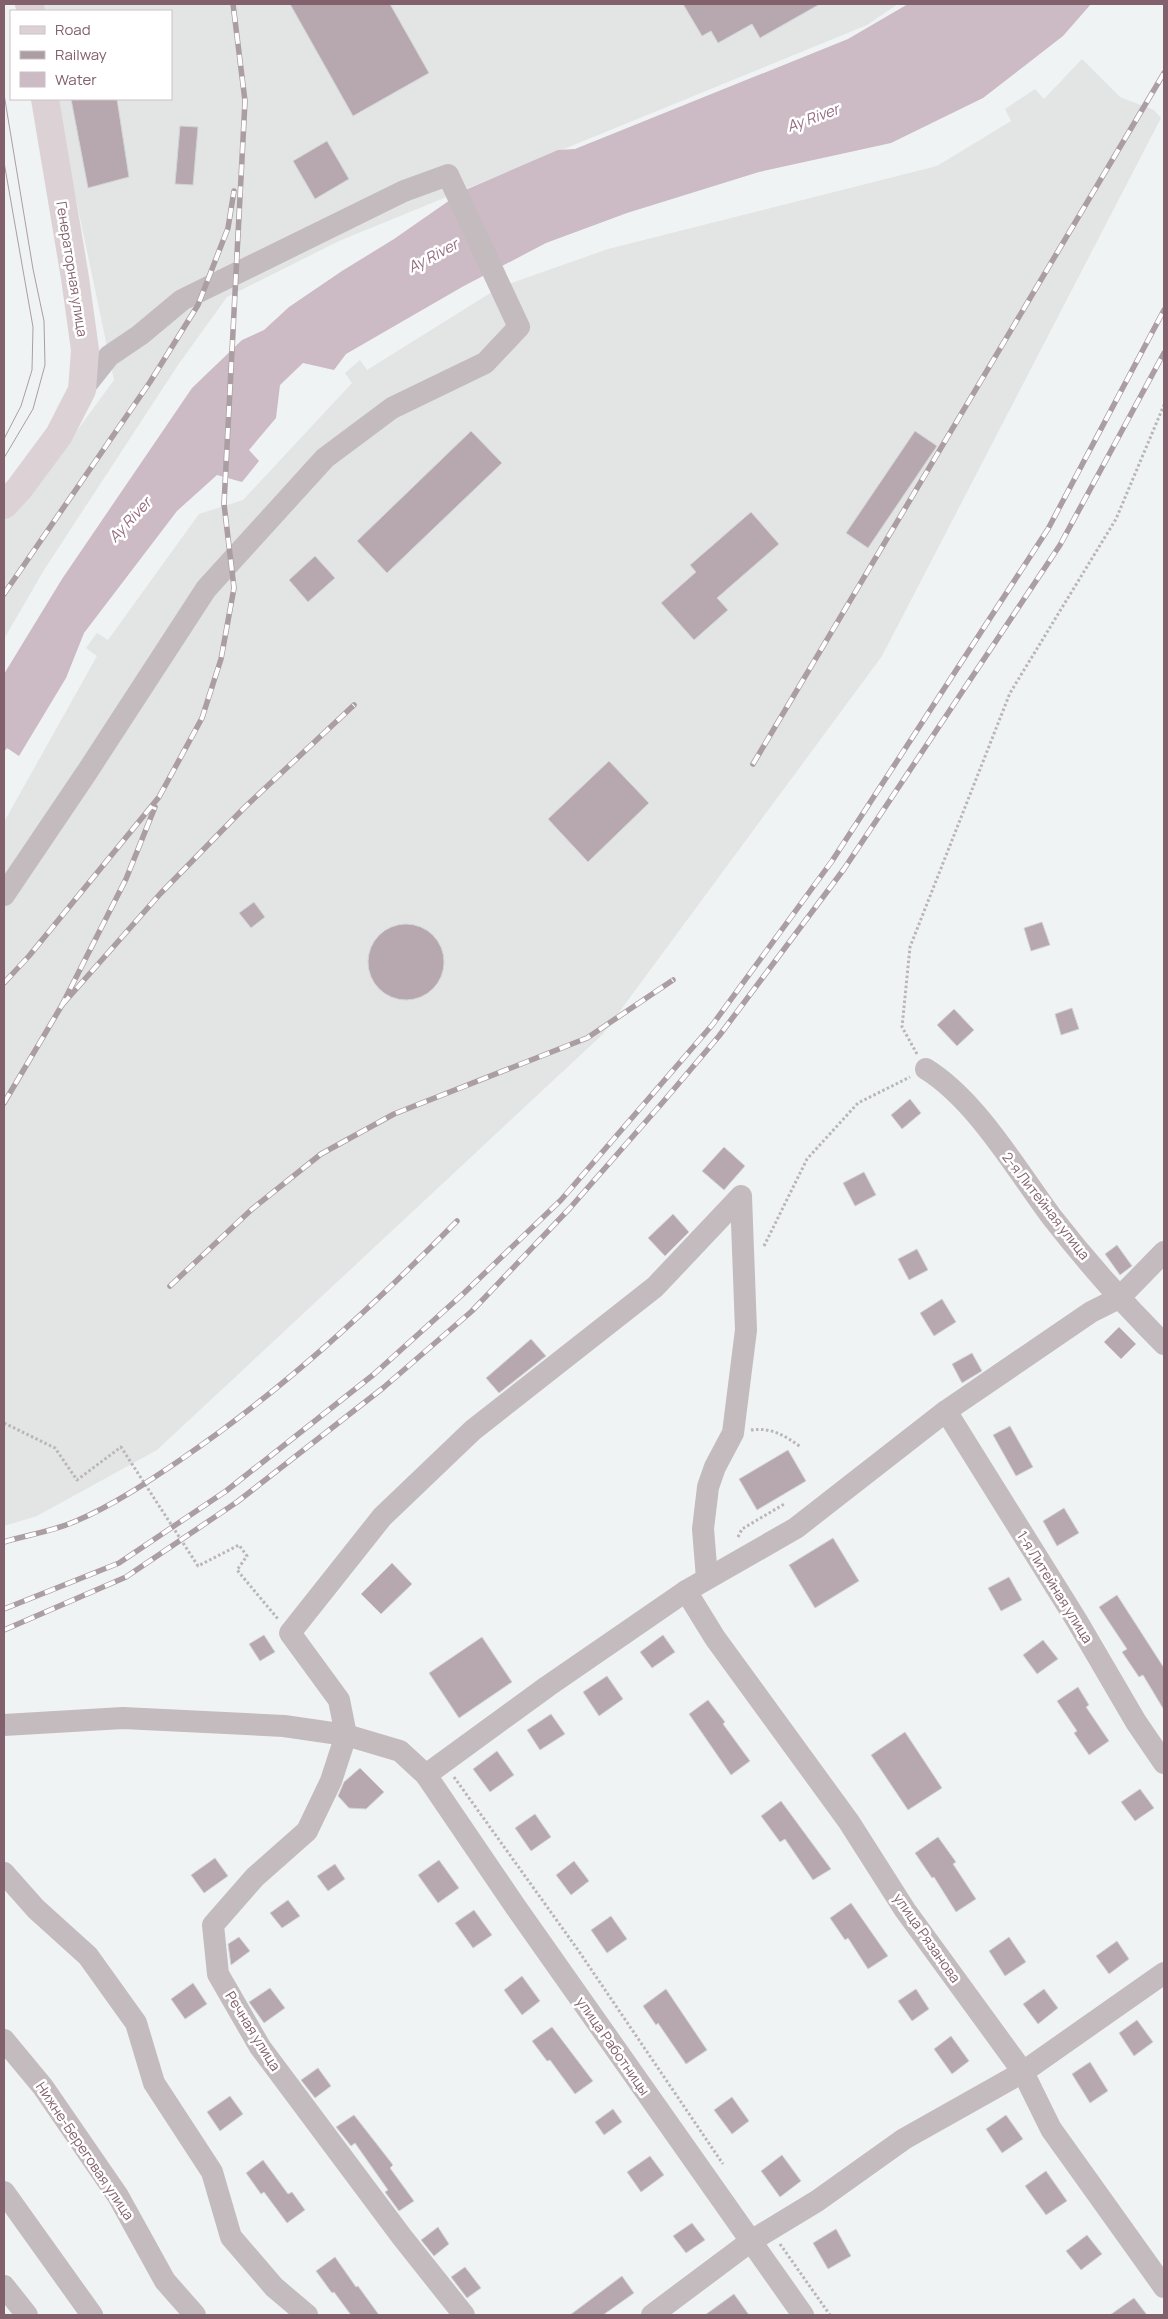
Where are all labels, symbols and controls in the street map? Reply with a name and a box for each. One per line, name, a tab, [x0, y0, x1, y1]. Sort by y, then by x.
legend	[10, 10, 172, 100]
text: Road	[55, 19, 91, 40]
text: Railway	[55, 44, 107, 65]
text: Water	[55, 69, 97, 90]
water label: Ay River	[784, 98, 844, 137]
street label: Генераторная улица	[52, 200, 93, 338]
water label: Ay River	[404, 232, 464, 278]
water label: Ay River	[103, 491, 158, 547]
street label: 2-я Литейная улица	[998, 1148, 1094, 1263]
street label: 1-я Литейная улица	[1013, 1527, 1098, 1646]
street label: улица Рязанова	[889, 1889, 965, 1986]
street label: Речная улица	[221, 1987, 285, 2074]
street label: улица Работницы	[572, 1993, 655, 2099]
street label: Нижне-Береговая улица	[32, 2078, 139, 2224]

